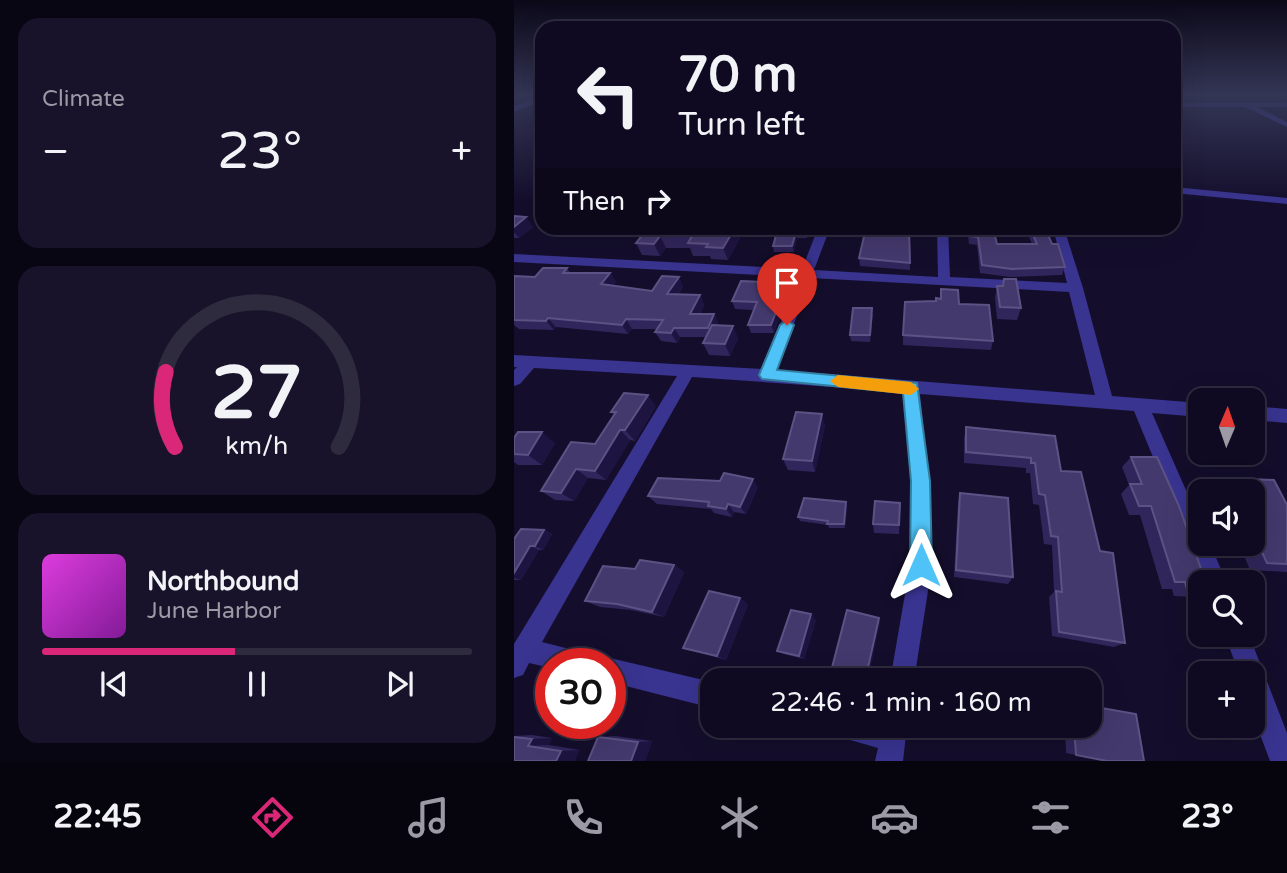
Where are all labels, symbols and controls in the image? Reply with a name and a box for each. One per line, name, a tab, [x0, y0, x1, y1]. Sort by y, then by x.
text: 70 m	[678, 46, 797, 105]
icon: left	[563, 49, 654, 140]
text: Climate	[42, 85, 125, 113]
text: Turn left	[678, 106, 805, 144]
text: 23°	[217, 120, 302, 183]
text: −	[42, 129, 69, 175]
text: +	[451, 129, 472, 175]
icon: right	[639, 182, 677, 220]
text: Then	[563, 186, 625, 217]
pin	[757, 253, 817, 325]
icon: arrive	[768, 264, 806, 302]
text: 27	[211, 350, 303, 438]
north arrow	[1188, 388, 1265, 466]
map controls	[1188, 388, 1265, 738]
text: km/h	[226, 430, 288, 460]
button: sound	[1188, 479, 1265, 556]
position arrow	[884, 528, 958, 602]
text: Northbound	[147, 566, 299, 597]
button: search	[1188, 570, 1265, 647]
text: June Harbor	[147, 597, 281, 625]
speed limit sign: 30	[535, 648, 626, 739]
button: +	[1188, 661, 1265, 738]
icon: previous	[95, 665, 133, 703]
icon: pause	[238, 665, 276, 703]
icon: next	[381, 665, 419, 703]
text: 22:46 · 1 min · 160 m	[770, 687, 1032, 718]
icon: directions	[248, 793, 297, 842]
icon: music	[404, 793, 453, 842]
icon: phone	[559, 793, 608, 842]
icon: climate	[715, 793, 764, 842]
icon: car	[870, 793, 919, 842]
icon: filters	[1026, 793, 1075, 842]
text: 22:45	[53, 798, 142, 836]
text: 23°	[1181, 798, 1234, 836]

